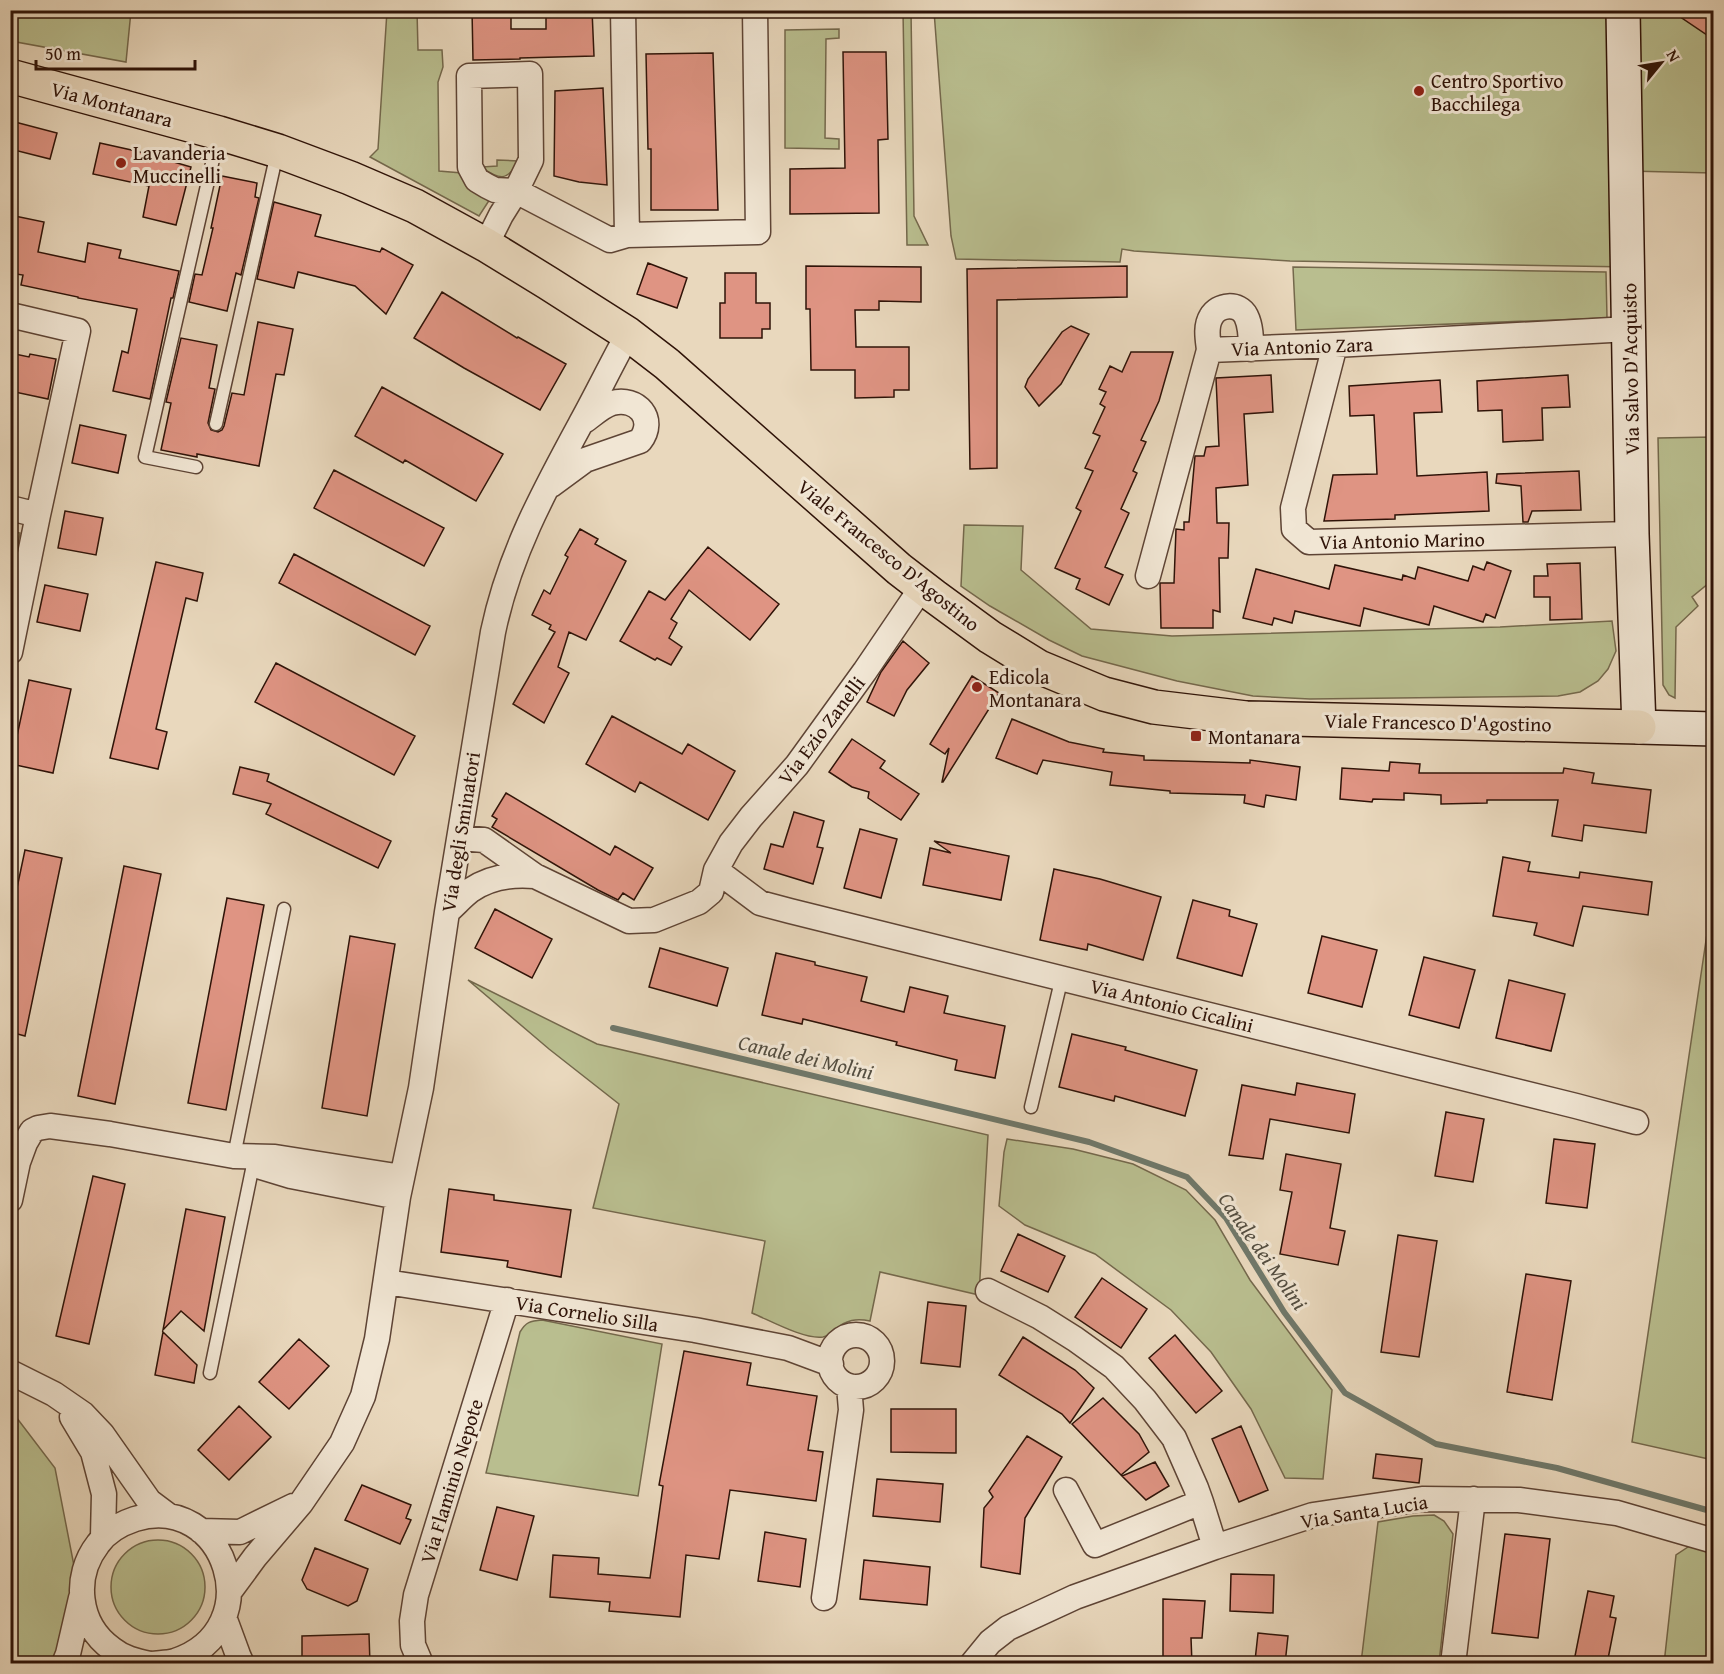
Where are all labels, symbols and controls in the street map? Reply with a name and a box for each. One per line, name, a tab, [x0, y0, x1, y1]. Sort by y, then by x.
scale bar	[36, 33, 195, 71]
north arrow	[1631, 33, 1691, 93]
text: 50 m	[45, 40, 81, 67]
text: N	[1661, 45, 1687, 66]
place label: Centro Sportivo Bacchilega	[1431, 66, 1564, 118]
street label: Via Montanara	[48, 74, 177, 134]
marker: Centro Sportivo Bacchilega	[1412, 84, 1426, 98]
place label: Lavanderia Muccinelli	[133, 138, 226, 190]
marker: Lavanderia Muccinelli	[114, 156, 128, 170]
street label: Via Salvo D'Acquisto	[1614, 283, 1646, 455]
street label: Via Antonio Zara	[1230, 329, 1374, 363]
street label: Viale Francesco D'Agostino	[792, 472, 986, 638]
street label: Via Antonio Marino	[1319, 524, 1485, 556]
place label: Edicola Montanara	[989, 662, 1082, 714]
street label: Via Ezio Zanelli	[771, 669, 872, 790]
marker: Edicola Montanara	[970, 680, 984, 694]
street label: Viale Francesco D'Agostino	[1324, 706, 1552, 738]
place label: Montanara	[1208, 722, 1301, 751]
marker: Montanara	[1189, 729, 1203, 743]
street label: Via degli Sminatori	[433, 749, 487, 914]
street label: Via Antonio Cicalini	[1087, 971, 1257, 1039]
water label: Canale dei Molini	[735, 1026, 877, 1088]
water label: Canale dei Molini	[1211, 1186, 1316, 1317]
street label: Via Cornelio Silla	[513, 1287, 661, 1339]
street label: Via Flaminio Nepote	[412, 1395, 490, 1567]
street label: Via Santa Lucia	[1298, 1487, 1430, 1535]

